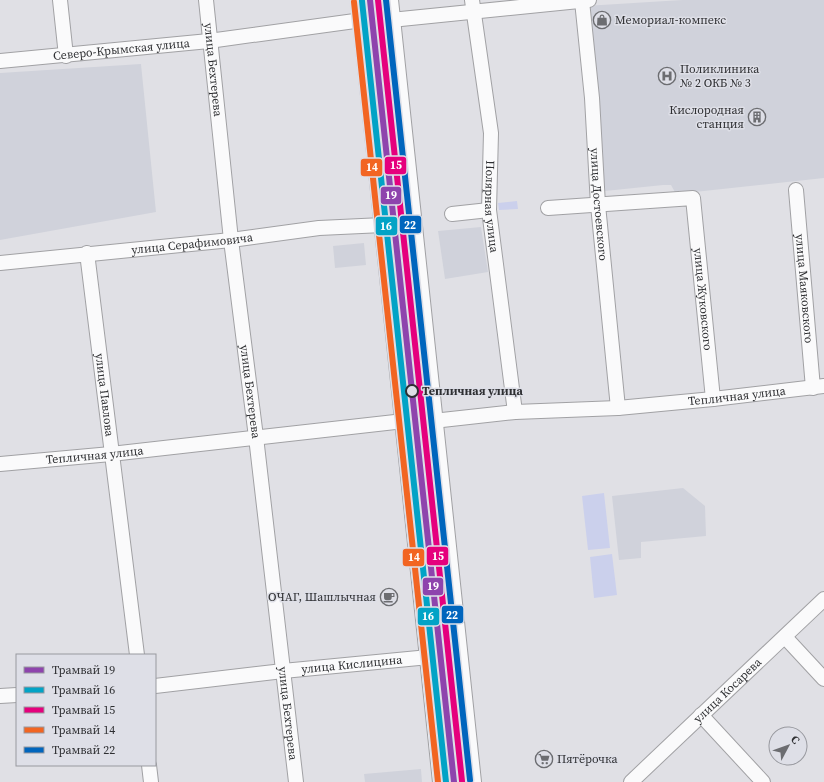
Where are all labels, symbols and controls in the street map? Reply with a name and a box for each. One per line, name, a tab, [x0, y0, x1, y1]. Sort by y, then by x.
shop icon: Мемориал-компекс	[592, 10, 612, 30]
place label: Мемориал-компекс	[615, 12, 726, 28]
street label: улица Бехтерева	[200, 22, 226, 118]
street label: Северо-Крымская улица	[52, 35, 191, 64]
place label: Поликлиника № 2 ОКБ № 3	[680, 61, 760, 91]
hospital icon: Поликлиника № 2 ОКБ № 3	[657, 66, 677, 86]
place label: Кислородная станция	[669, 102, 744, 132]
building icon: Кислородная станция	[747, 107, 767, 127]
street label: улица Достоевского	[587, 147, 611, 262]
line badge: 15	[384, 156, 407, 175]
line badge: 14	[360, 158, 383, 177]
text: 15	[390, 158, 402, 173]
text: 14	[366, 160, 378, 175]
street label: Полярная улица	[481, 160, 503, 254]
line badge: 19	[380, 186, 402, 205]
text: 19	[385, 188, 397, 203]
line badge: 22	[399, 215, 422, 234]
line badge: 16	[375, 216, 398, 236]
text: 22	[404, 218, 416, 233]
text: 16	[380, 219, 392, 234]
street label: улица Серафимовича	[131, 229, 255, 258]
street label: улица Маяковского	[792, 233, 817, 344]
street label: улица Жуковского	[690, 247, 716, 352]
street label: улица Бехтерева	[236, 344, 264, 440]
street label: улица Павлова	[92, 352, 118, 438]
street label: Тепличная улица	[687, 382, 787, 409]
place label: Тепличная улица	[422, 383, 524, 399]
marker: Тепличная улица	[405, 384, 419, 398]
street label: Тепличная улица	[45, 442, 145, 468]
line badge: 15	[426, 546, 449, 566]
line badge: 14	[402, 548, 425, 567]
text: 15	[432, 549, 444, 564]
text: 14	[408, 550, 420, 565]
line badge: 19	[422, 577, 444, 596]
text: 19	[427, 579, 439, 594]
cafe icon: ОЧАГ, Шашлычная	[379, 587, 399, 607]
place label: ОЧАГ, Шашлычная	[268, 589, 376, 605]
line badge: 22	[441, 605, 464, 624]
line badge: 16	[417, 607, 440, 626]
text: 22	[446, 608, 458, 623]
text: 16	[422, 609, 434, 624]
street label: улица Кислицина	[301, 652, 404, 677]
legend	[16, 654, 156, 766]
street label: улица Косарева	[690, 654, 766, 727]
text: Трамвай 19	[52, 662, 115, 678]
street label: улица Бехтерева	[275, 666, 302, 762]
text: Трамвай 16	[52, 682, 115, 698]
text: Трамвай 15	[52, 702, 115, 718]
text: Трамвай 14	[52, 722, 115, 738]
north arrow	[768, 726, 808, 766]
text: С	[787, 732, 803, 747]
text: Трамвай 22	[52, 742, 115, 758]
supermarket icon: Пятёрочка	[534, 749, 554, 769]
place label: Пятёрочка	[557, 751, 618, 767]

